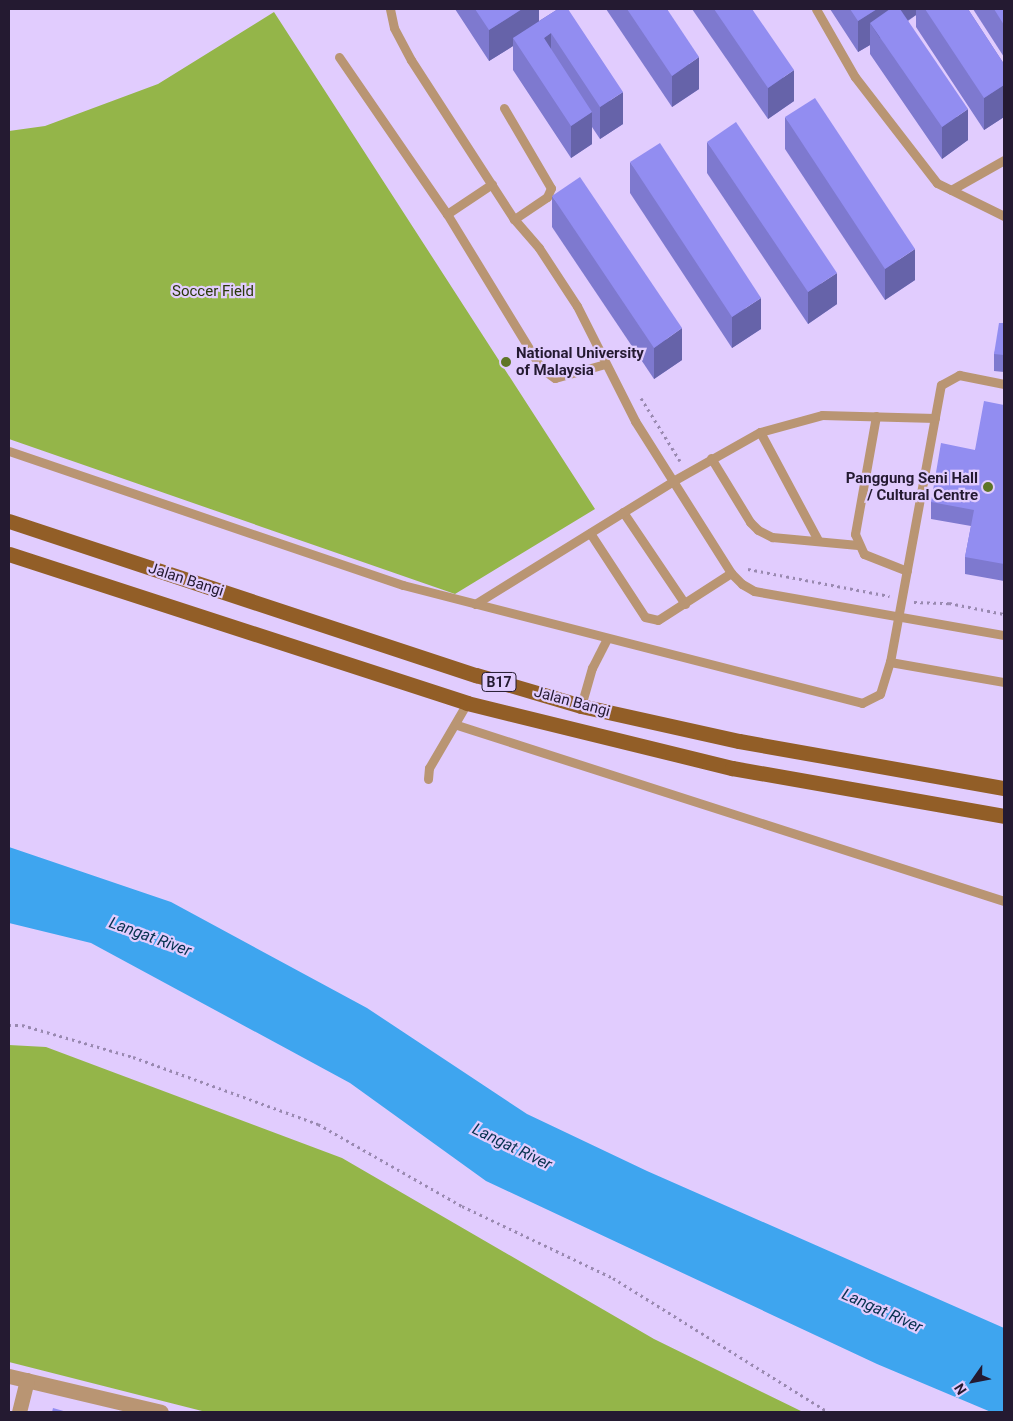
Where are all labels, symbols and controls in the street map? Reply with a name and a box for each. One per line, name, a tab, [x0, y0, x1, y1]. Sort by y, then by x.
park label: Soccer Field	[172, 283, 254, 301]
place label: National University of Malaysia	[516, 344, 644, 379]
marker: National University of Malaysia	[500, 356, 512, 368]
place label: Panggung Seni Hall / Cultural Centre	[846, 469, 978, 504]
marker: Panggung Seni Hall / Cultural Centre	[982, 481, 994, 493]
street label: Jalan Bangi	[146, 559, 226, 601]
road number: B17	[482, 670, 516, 694]
street label: Jalan Bangi	[532, 683, 612, 721]
water label: Langat River	[106, 913, 194, 961]
water label: Langat River	[469, 1120, 555, 1174]
water label: Langat River	[839, 1285, 925, 1337]
north arrow	[948, 1356, 998, 1406]
text: N	[951, 1381, 970, 1398]

